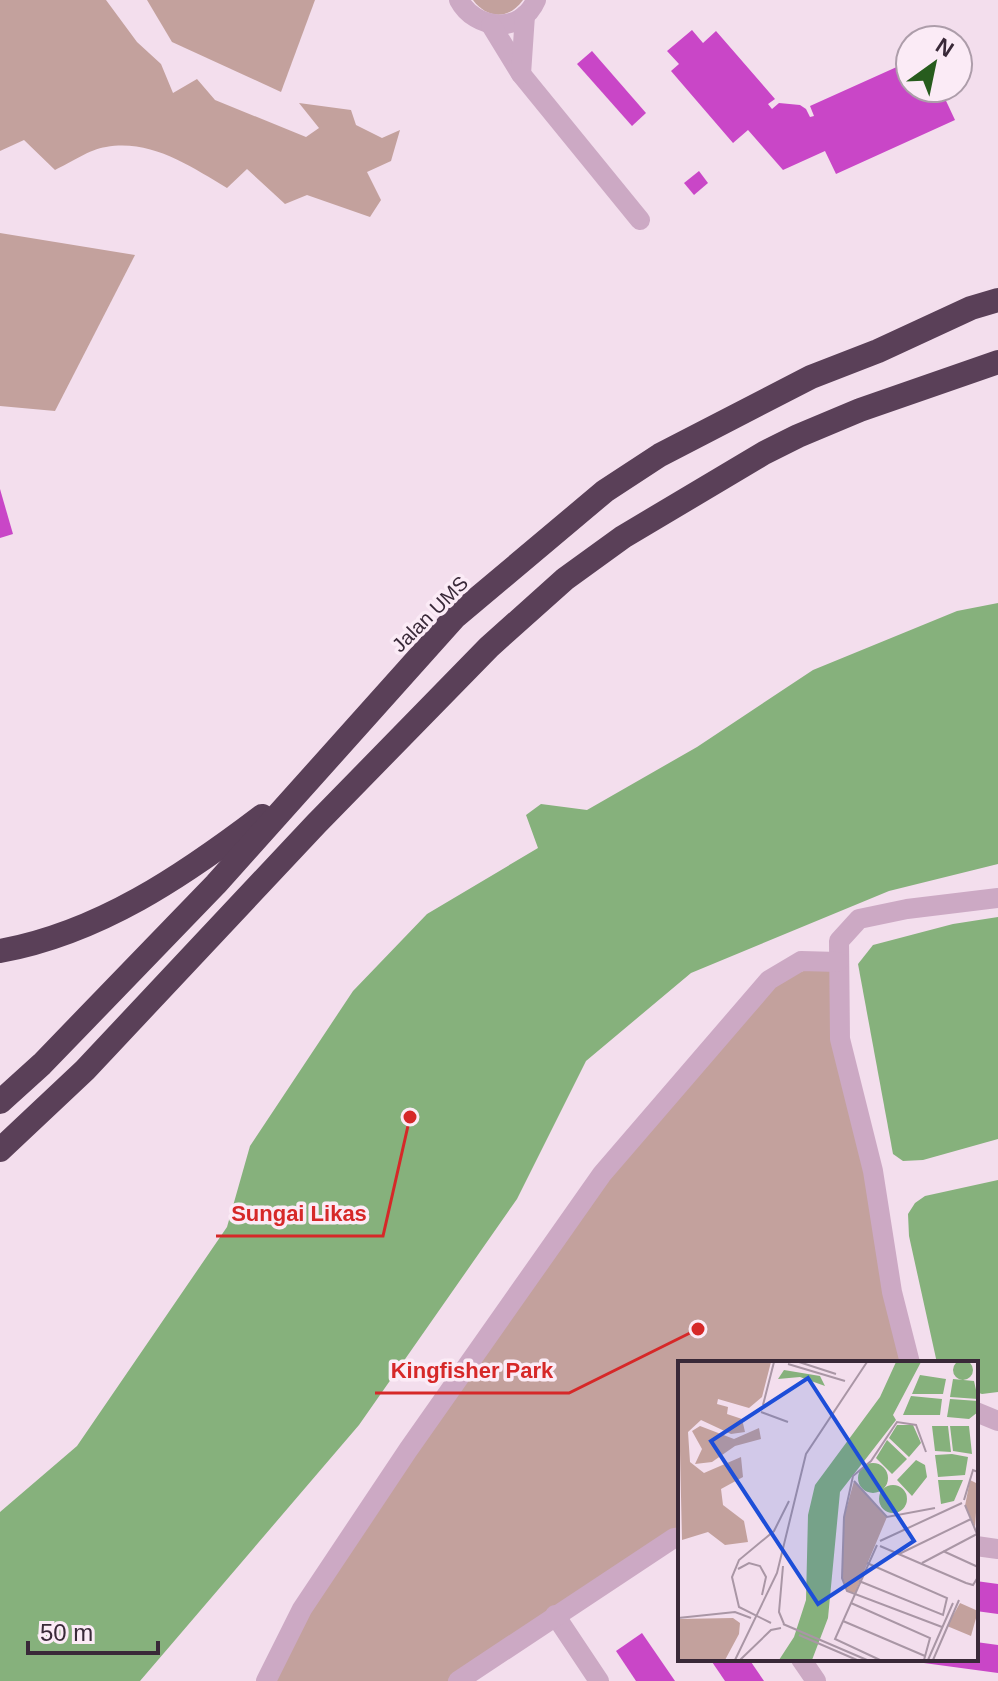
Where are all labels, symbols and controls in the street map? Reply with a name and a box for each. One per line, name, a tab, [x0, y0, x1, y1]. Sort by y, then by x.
north arrow	[894, 24, 974, 104]
text: N	[931, 33, 958, 62]
street label: Jalan UMS	[388, 572, 472, 656]
callout: Sungai Likas	[216, 1190, 383, 1236]
text: Sungai Likas	[231, 1201, 367, 1226]
callout: Kingfisher Park	[375, 1347, 569, 1393]
text: Kingfisher Park	[391, 1358, 554, 1383]
inset map	[678, 1361, 978, 1661]
scale bar	[28, 1605, 158, 1655]
text: 50 m	[40, 1619, 93, 1646]

